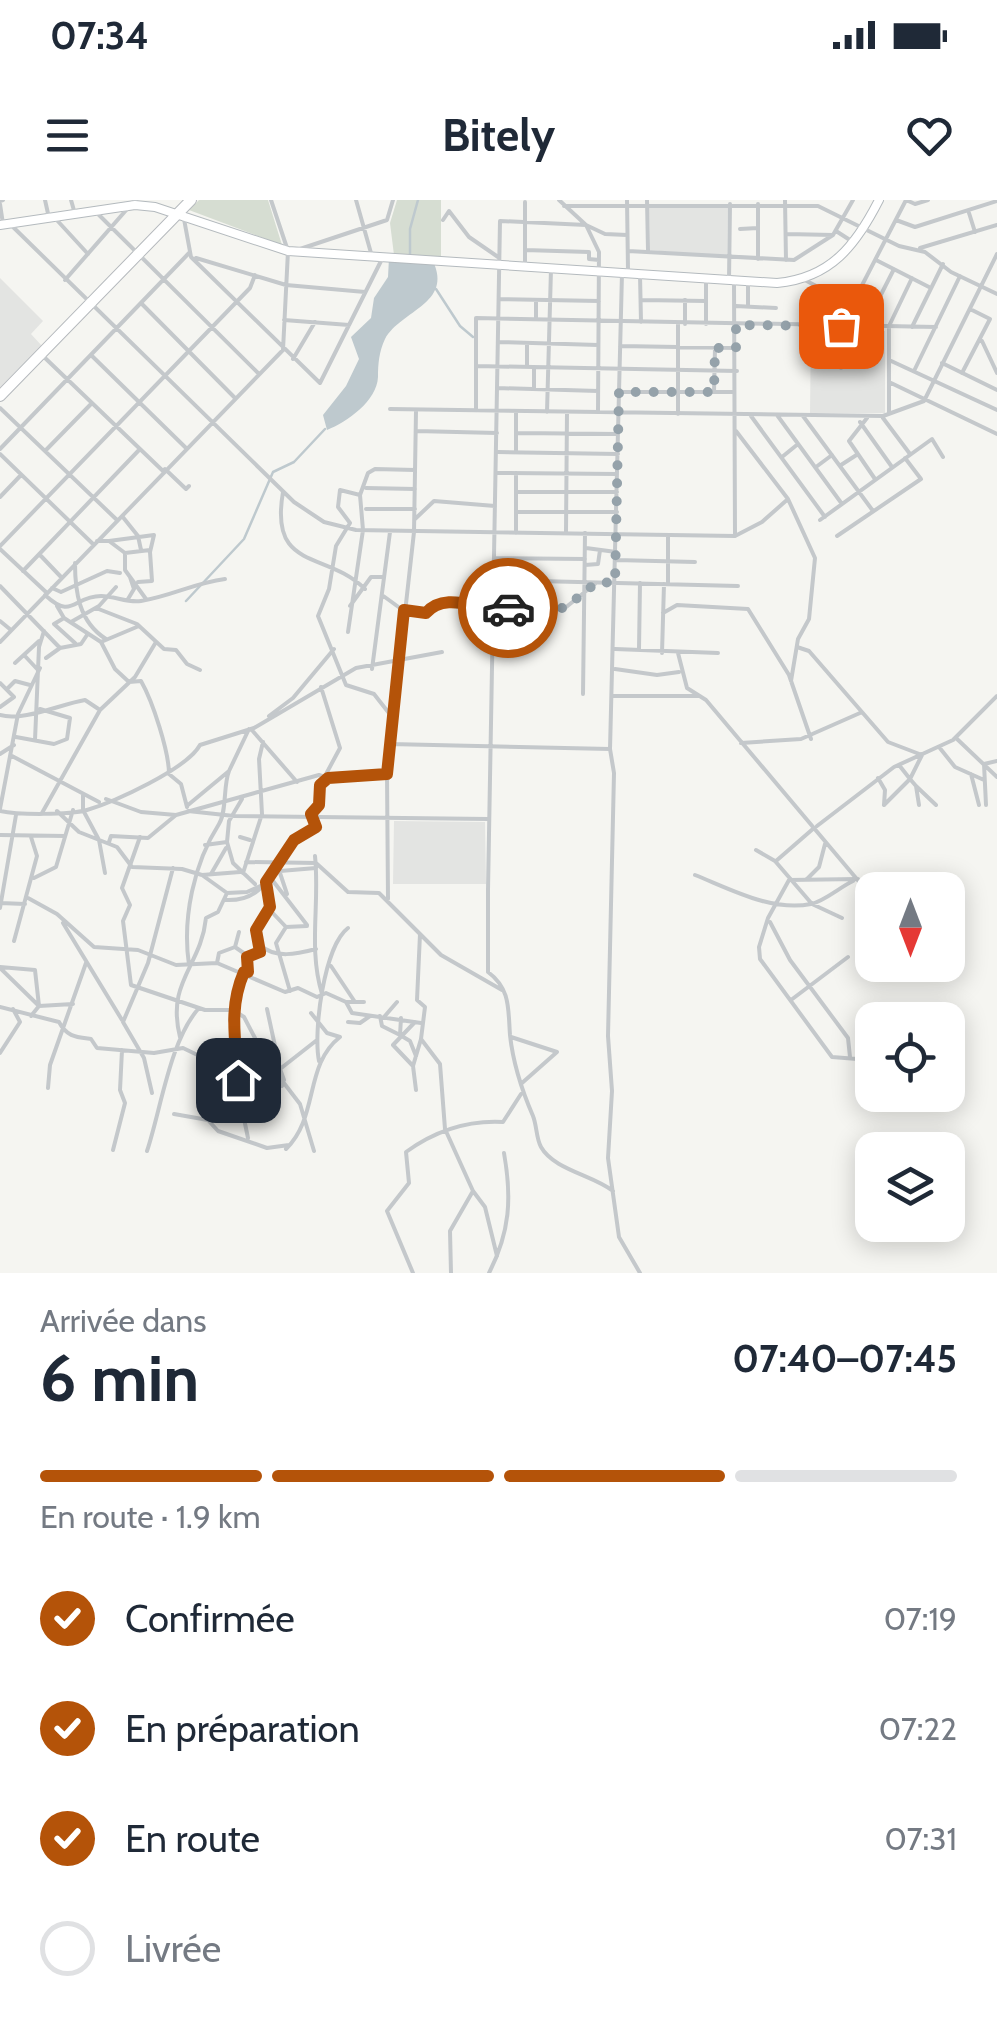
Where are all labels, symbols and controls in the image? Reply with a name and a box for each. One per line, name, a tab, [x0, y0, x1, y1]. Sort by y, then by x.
text: 07:34	[50, 12, 149, 59]
icon: menu	[40, 108, 95, 163]
text: Bitely	[442, 108, 555, 162]
icon: heart	[902, 108, 957, 163]
pin	[799, 284, 884, 369]
icon: bag	[814, 299, 869, 354]
courier	[458, 558, 558, 658]
icon: car	[481, 581, 536, 636]
north arrow	[855, 872, 965, 982]
map controls	[855, 872, 965, 1242]
button: locate	[855, 1002, 965, 1112]
pin	[196, 1038, 281, 1123]
icon: home	[211, 1053, 266, 1108]
button: layers	[855, 1132, 965, 1242]
text: Arrivée dans	[40, 1301, 206, 1340]
text: 07:40–07:45	[732, 1335, 957, 1382]
text: 6 min	[40, 1338, 199, 1417]
text: En route · 1.9 km	[40, 1497, 261, 1536]
icon: check	[40, 1591, 95, 1646]
text: Confirmée	[125, 1595, 295, 1642]
text: 07:19	[884, 1599, 957, 1638]
icon: check	[40, 1701, 95, 1756]
text: En préparation	[125, 1705, 360, 1752]
text: 07:22	[879, 1709, 957, 1748]
icon: check	[40, 1811, 95, 1866]
text: En route	[125, 1815, 260, 1862]
text: 07:31	[885, 1819, 957, 1858]
text: Livrée	[125, 1925, 221, 1972]

